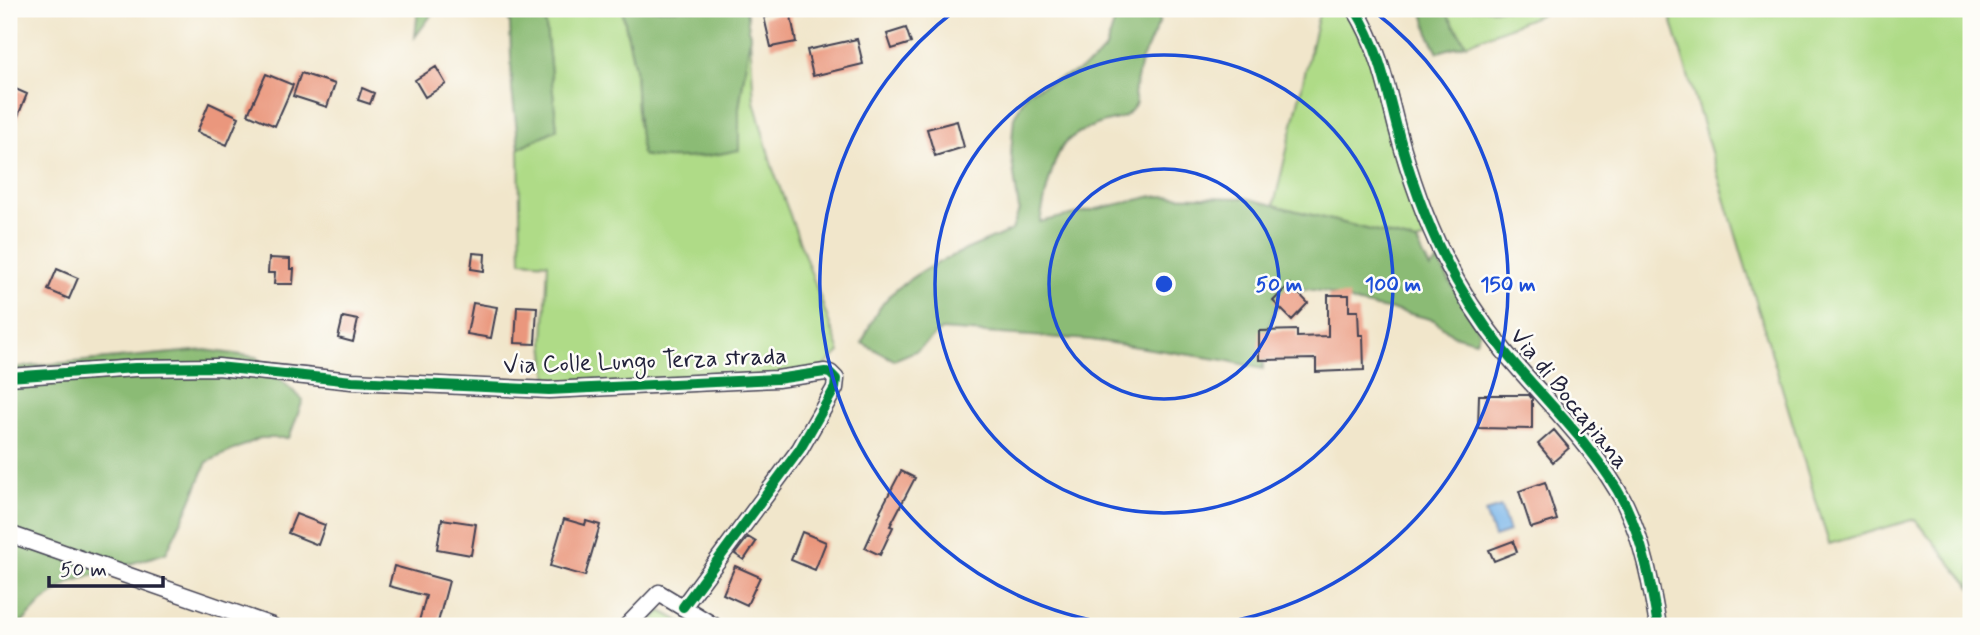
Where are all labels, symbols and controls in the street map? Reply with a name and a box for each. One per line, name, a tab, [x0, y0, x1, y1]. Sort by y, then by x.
text: 50 m	[1256, 271, 1303, 299]
text: 100 m	[1365, 271, 1421, 299]
text: 150 m	[1480, 271, 1536, 299]
centre of rings	[1152, 272, 1176, 296]
street label: Via di Boccapiana	[1502, 322, 1635, 476]
street label: Via Colle Lungo Terza strada	[503, 341, 787, 384]
scale bar	[49, 544, 163, 588]
text: 50 m	[60, 556, 107, 584]

